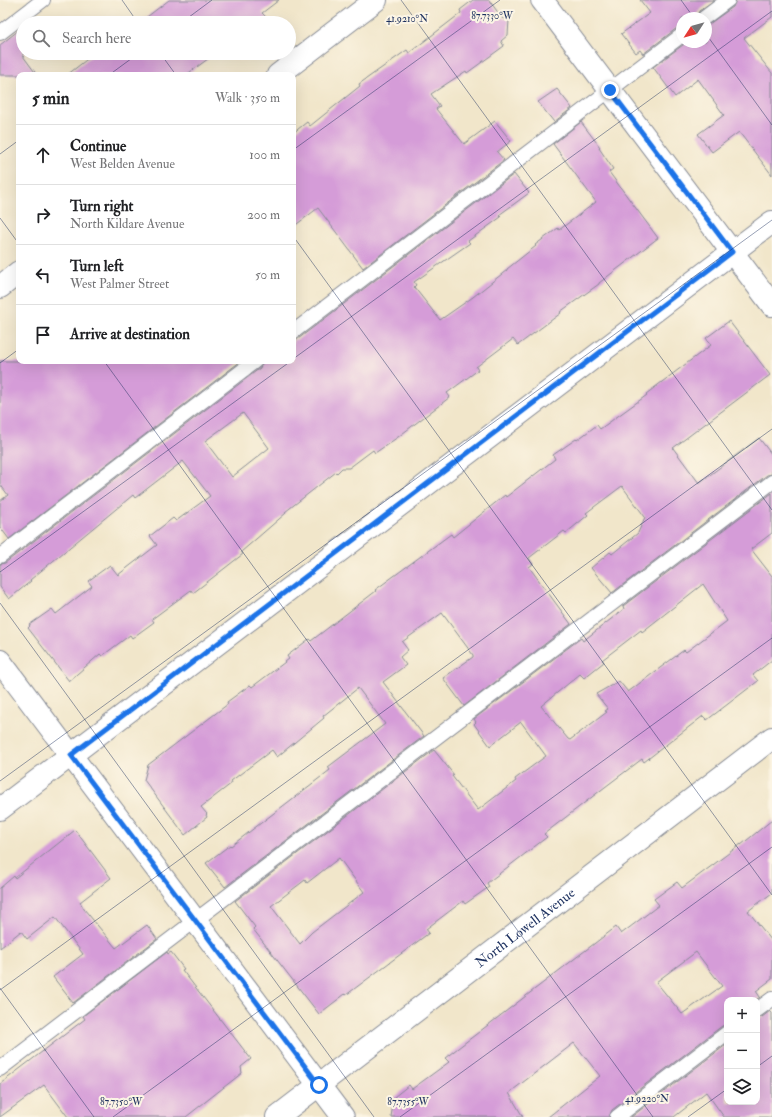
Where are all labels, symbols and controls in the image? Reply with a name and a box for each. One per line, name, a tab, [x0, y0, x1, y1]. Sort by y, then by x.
text: 87.7330°W	[471, 10, 514, 22]
north arrow	[676, 12, 712, 48]
text: 41.9210°N	[386, 13, 428, 25]
search box	[16, 16, 296, 60]
icon: search	[30, 27, 52, 49]
text: Search here	[62, 29, 131, 48]
route end	[601, 81, 619, 99]
text: 5 min	[32, 88, 70, 109]
text: Walk · 350 m	[215, 90, 280, 106]
text: Continue	[70, 137, 126, 156]
icon: ahead	[32, 144, 54, 166]
text: 100 m	[249, 147, 280, 163]
text: West Belden Avenue	[70, 156, 175, 172]
text: Turn right	[70, 197, 133, 216]
icon: right	[32, 204, 54, 226]
text: 200 m	[247, 207, 280, 223]
text: North Kildare Avenue	[70, 216, 184, 232]
text: Turn left	[70, 257, 124, 276]
icon: left	[32, 264, 54, 286]
text: 50 m	[255, 267, 280, 283]
text: West Palmer Street	[70, 276, 169, 292]
icon: arrive	[32, 324, 54, 346]
text: Arrive at destination	[70, 325, 190, 344]
street label: North Lowell Avenue	[472, 884, 578, 971]
map controls	[724, 997, 760, 1105]
button: +	[724, 997, 760, 1033]
button: −	[724, 1033, 760, 1069]
button: layers	[724, 1069, 760, 1105]
route start	[310, 1076, 328, 1094]
text: 41.9220°N	[625, 1093, 669, 1105]
text: 87.7350°W	[100, 1096, 143, 1108]
text: 87.7355°W	[387, 1096, 430, 1108]

